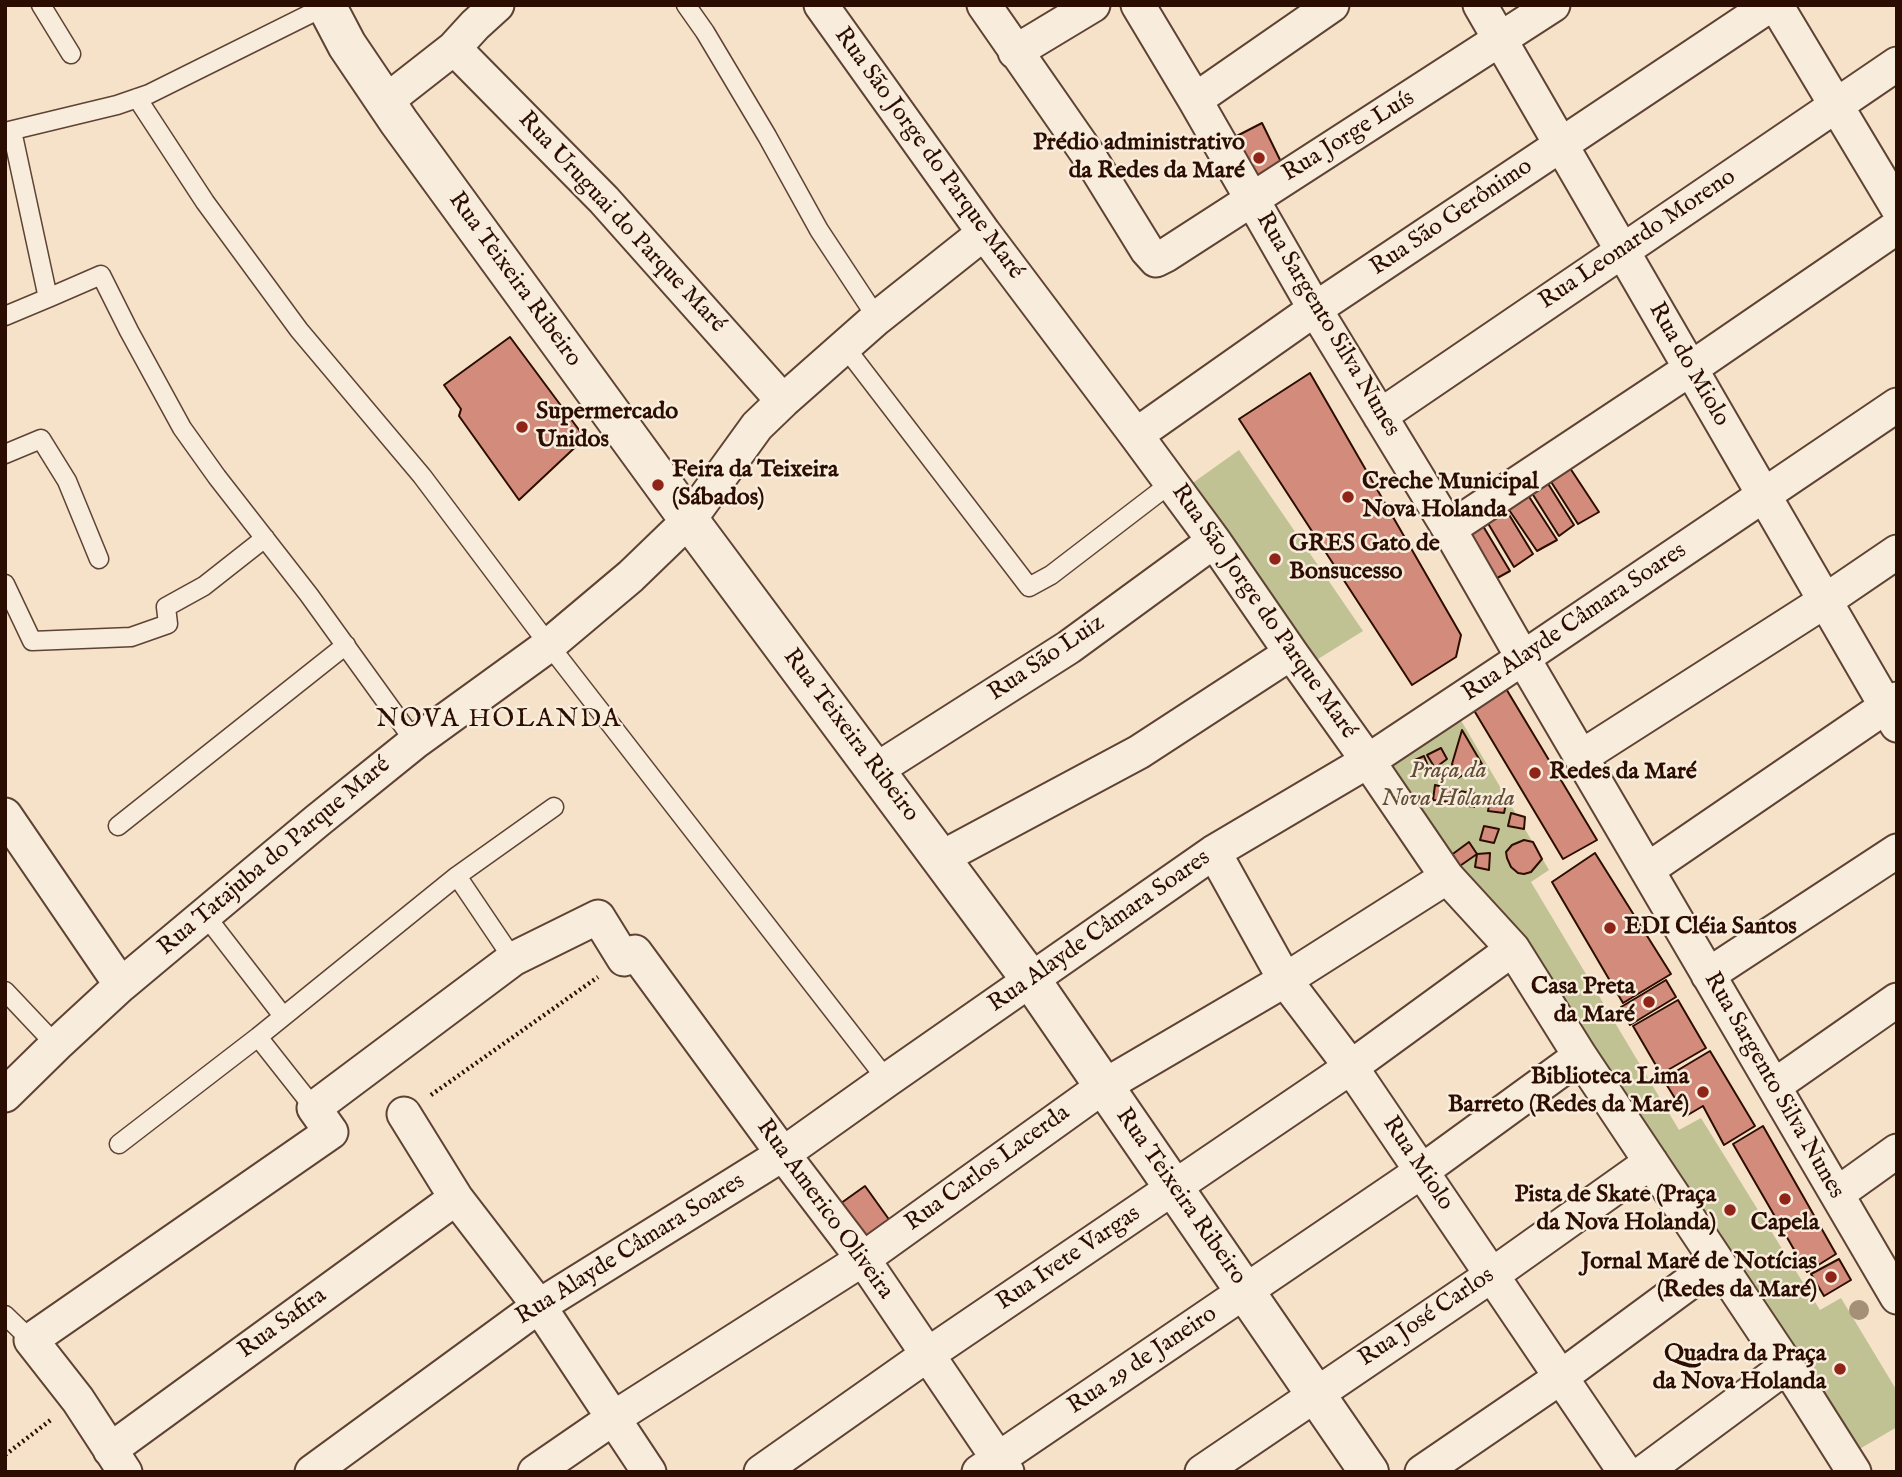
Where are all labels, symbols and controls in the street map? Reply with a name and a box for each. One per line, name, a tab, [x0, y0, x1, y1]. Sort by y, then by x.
street label: Rua São Jorge do Parque Maré	[827, 22, 1029, 286]
street label: Rua Jorge Luís	[1277, 85, 1421, 189]
street label: Rua Uruguai do Parque Maré	[511, 106, 731, 340]
place label: Prédio administrativo da Redes da Maré	[1033, 130, 1245, 186]
marker: Prédio administrativo da Redes da Maré	[1251, 150, 1267, 166]
street label: Rua São Gerônimo	[1365, 153, 1539, 283]
street label: Rua Leonardo Moreno	[1534, 163, 1742, 317]
street label: Rua Teixeira Ribeiro	[441, 187, 587, 373]
street label: Rua Sargento Silva Nunes	[1249, 208, 1405, 442]
street label: Rua do Miolo	[1641, 298, 1735, 432]
place label: Supermercado Unidos	[536, 399, 678, 455]
marker: Supermercado Unidos	[514, 419, 530, 435]
place label: Feira da Teixeira (Sábados)	[672, 457, 838, 513]
place label: Creche Municipal Nova Holanda	[1362, 469, 1539, 525]
marker: Feira da Teixeira (Sábados)	[650, 477, 666, 493]
street label: Rua São Jorge do Parque Maré	[1164, 479, 1362, 745]
marker: Creche Municipal Nova Holanda	[1340, 489, 1356, 505]
place label: GRES Gato de Bonsucesso	[1289, 531, 1440, 587]
street label: Rua Alayde Câmara Soares	[1457, 537, 1693, 709]
marker: GRES Gato de Bonsucesso	[1267, 551, 1283, 567]
street label: Rua São Luiz	[983, 610, 1111, 708]
street label: Rua Teixeira Ribeiro	[776, 644, 924, 828]
district label: NOVA HOLANDA	[377, 705, 621, 737]
street label: Rua Tatajuba do Parque Maré	[153, 751, 397, 963]
park label: Praça da Nova Holanda	[1381, 758, 1515, 814]
place label: Redes da Maré	[1549, 759, 1697, 787]
marker: Redes da Maré	[1527, 765, 1543, 781]
street label: Rua Alayde Câmara Soares	[984, 844, 1216, 1020]
place label: EDI Cléia Santos	[1624, 914, 1797, 942]
marker: EDI Cléia Santos	[1602, 920, 1618, 936]
street label: Rua Sargento Silva Nunes	[1696, 968, 1850, 1204]
place label: Casa Preta da Maré	[1531, 974, 1635, 1030]
marker: Casa Preta da Maré	[1641, 994, 1657, 1010]
place label: Biblioteca Lima Barreto (Redes da Maré)	[1448, 1064, 1689, 1120]
marker: Biblioteca Lima Barreto (Redes da Maré)	[1695, 1084, 1711, 1100]
street label: Rua Carlos Lacerda	[900, 1100, 1076, 1238]
street label: Rua Teixeira Ribeiro	[1108, 1103, 1252, 1291]
street label: Rua Miolo	[1375, 1111, 1459, 1217]
street label: Rua Americo Oliveira	[749, 1114, 899, 1306]
street label: Rua Alayde Câmara Soares	[511, 1168, 751, 1332]
place label: Pista de Skate (Praça da Nova Holanda)	[1514, 1182, 1716, 1238]
marker: Capela	[1777, 1191, 1793, 1207]
street label: Rua Ivete Vargas	[992, 1200, 1146, 1318]
marker: Pista de Skate (Praça da Nova Holanda)	[1722, 1202, 1738, 1218]
place label: Capela	[1751, 1210, 1819, 1238]
place label: Jornal Maré de Notícias (Redes da Maré)	[1581, 1249, 1817, 1305]
street label: Rua José Carlos	[1354, 1262, 1500, 1374]
marker: Jornal Maré de Notícias (Redes da Maré)	[1823, 1269, 1839, 1285]
street label: Rua Safira	[233, 1282, 333, 1366]
street label: Rua 29 de Janeiro	[1063, 1300, 1223, 1422]
place label: Quadra da Praça da Nova Holanda	[1653, 1341, 1826, 1397]
marker: Quadra da Praça da Nova Holanda	[1832, 1361, 1848, 1377]

